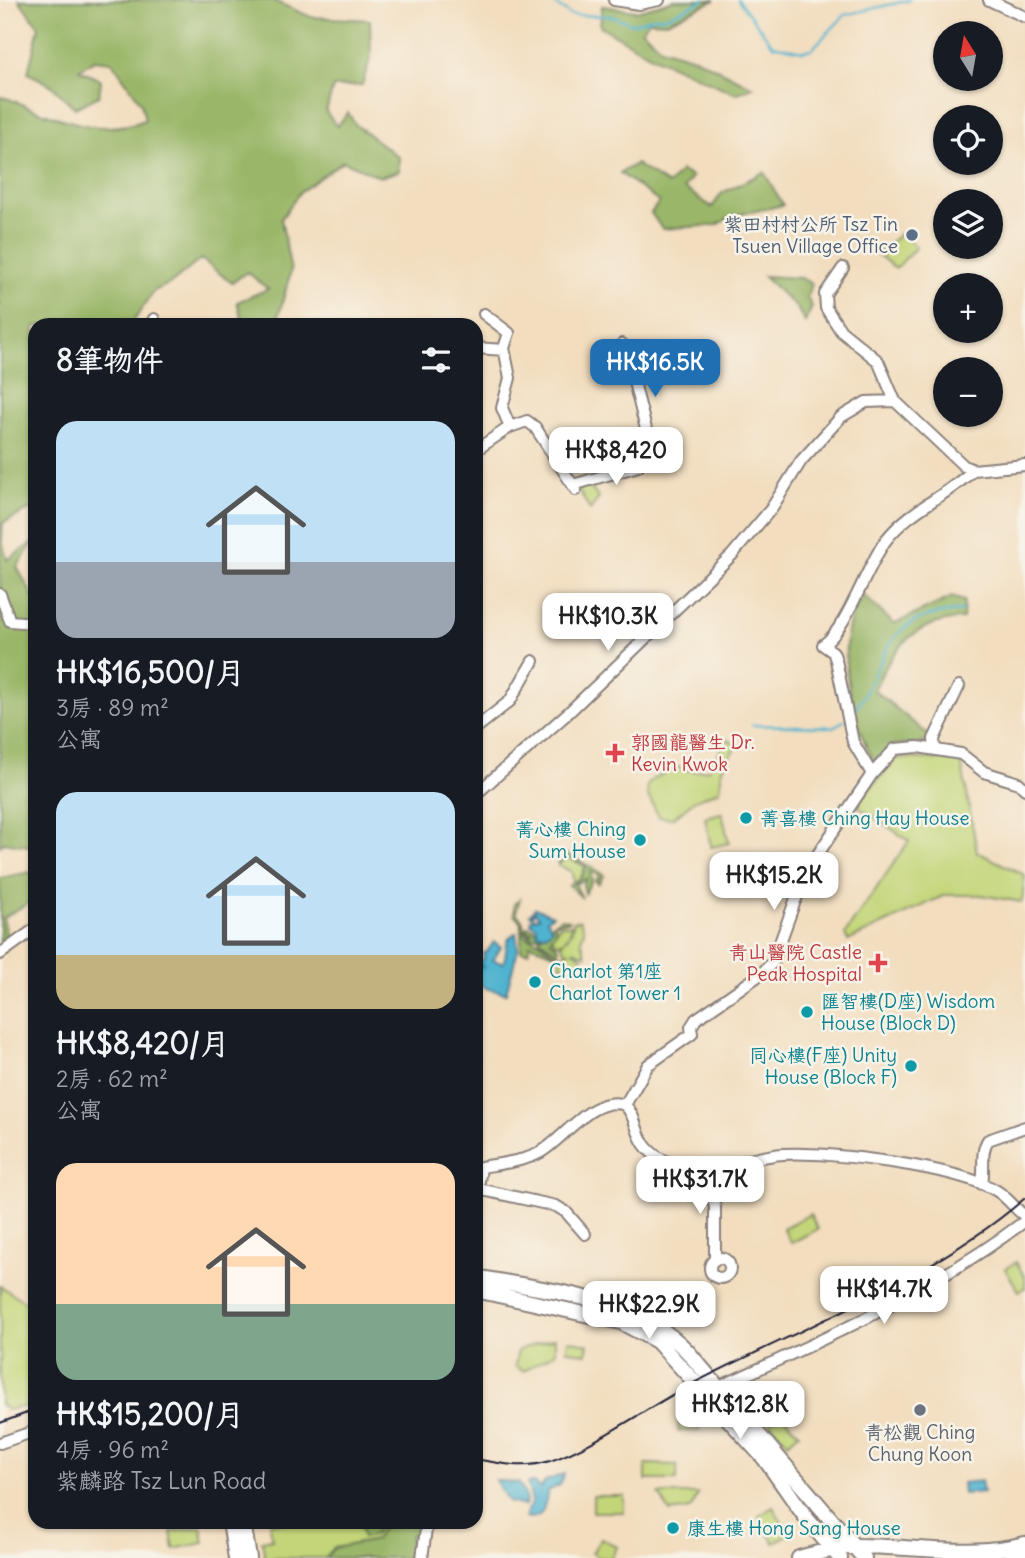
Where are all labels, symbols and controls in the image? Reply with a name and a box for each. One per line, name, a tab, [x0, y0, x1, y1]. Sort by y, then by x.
north arrow	[933, 21, 1003, 91]
map controls	[933, 21, 1003, 427]
button: locate	[933, 105, 1003, 175]
button: layers	[933, 189, 1003, 259]
place label: 紫田村村公所 Tsz Tin Tsuen Village Office	[723, 212, 898, 258]
marker: 紫田村村公所 Tsz Tin Tsuen Village Office	[904, 227, 920, 243]
button: +	[933, 273, 1003, 343]
pin: HK$16.5K	[583, 340, 727, 399]
text: 8筆物件	[56, 341, 163, 379]
icon: filters	[417, 341, 455, 379]
text: HK$16.5K	[606, 347, 704, 376]
button: −	[933, 357, 1003, 427]
pin: HK$8,420	[544, 428, 688, 487]
text: HK$8,420	[565, 435, 667, 464]
icon: home	[193, 467, 319, 593]
pin: HK$10.3K	[536, 594, 680, 653]
text: HK$10.3K	[558, 601, 658, 630]
text: HK$16,500/月	[56, 653, 245, 691]
text: 3房 · 89 m²	[56, 693, 169, 722]
text: 公寓	[56, 724, 102, 753]
place label: 郭國龍醫生 Dr. Kevin Kwok	[631, 730, 755, 776]
marker: 郭國龍醫生 Dr. Kevin Kwok	[605, 743, 625, 763]
place label: 菁喜樓 Ching Hay House	[760, 806, 969, 830]
marker: 菁喜樓 Ching Hay House	[738, 810, 754, 826]
place label: 菁心樓 Ching Sum House	[515, 817, 626, 863]
marker: 菁心樓 Ching Sum House	[632, 832, 648, 848]
icon: home	[193, 838, 319, 964]
pin: HK$15.2K	[702, 852, 846, 912]
text: HK$15.2K	[725, 860, 823, 889]
place label: 青山醫院 Castle Peak Hospital	[729, 940, 862, 986]
marker: 青山醫院 Castle Peak Hospital	[868, 953, 888, 973]
place label: Charlot 第1座 Charlot Tower 1	[549, 959, 681, 1005]
marker: Charlot 第1座 Charlot Tower 1	[527, 974, 543, 990]
place label: 匯智樓(D座) Wisdom House (Block D)	[821, 989, 995, 1035]
marker: 匯智樓(D座) Wisdom House (Block D)	[799, 1004, 815, 1020]
text: HK$8,420/月	[56, 1024, 230, 1062]
place label: 同心樓(F座) Unity House (Block F)	[749, 1043, 897, 1089]
marker: 同心樓(F座) Unity House (Block F)	[903, 1058, 919, 1074]
text: 2房 · 62 m²	[56, 1064, 168, 1093]
text: 公寓	[56, 1095, 102, 1124]
pin: HK$31.7K	[628, 1156, 772, 1216]
text: HK$31.7K	[652, 1164, 748, 1193]
icon: home	[193, 1209, 319, 1335]
pin: HK$14.7K	[812, 1266, 956, 1326]
text: HK$14.7K	[836, 1274, 932, 1303]
pin: HK$22.9K	[577, 1282, 721, 1341]
text: HK$22.9K	[599, 1289, 699, 1318]
pin: HK$12.8K	[668, 1382, 812, 1441]
text: HK$12.8K	[691, 1389, 789, 1418]
text: HK$15,200/月	[56, 1395, 244, 1433]
marker: 青松觀 Ching Chung Koon	[912, 1402, 928, 1418]
place label: 青松觀 Ching Chung Koon	[865, 1420, 975, 1466]
text: 4房 · 96 m²	[56, 1435, 169, 1464]
text: 紫麟路 Tsz Lun Road	[56, 1466, 266, 1495]
place label: 康生樓 Hong Sang House	[687, 1516, 901, 1540]
marker: 康生樓 Hong Sang House	[665, 1520, 681, 1536]

